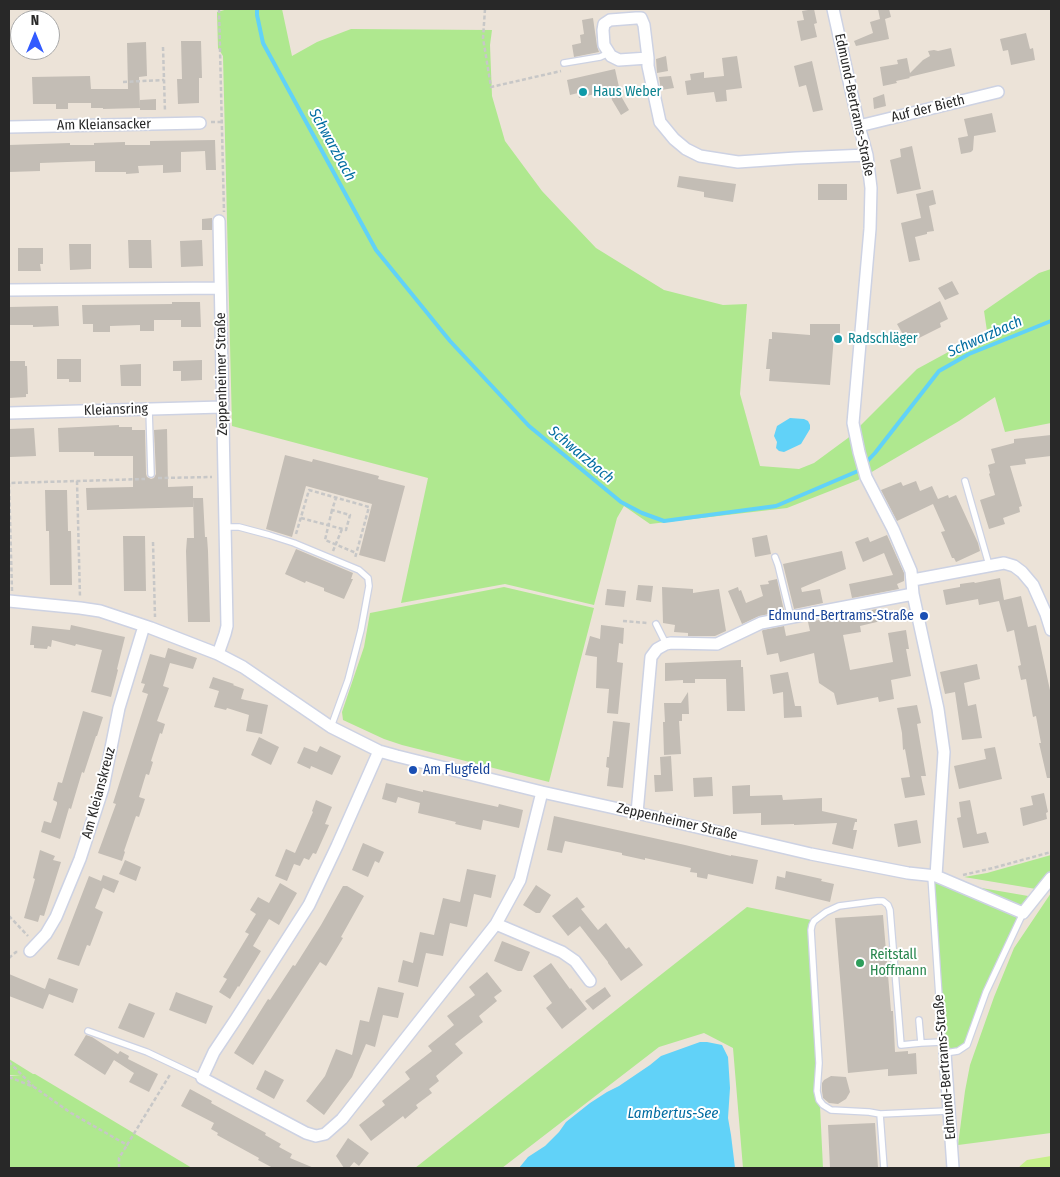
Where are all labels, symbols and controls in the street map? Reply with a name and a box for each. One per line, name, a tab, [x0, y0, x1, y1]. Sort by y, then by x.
north arrow	[10, 10, 60, 60]
text: N	[31, 12, 39, 29]
street label: Edmund-Bertrams-Straße	[831, 32, 877, 178]
place label: Haus Weber	[593, 84, 661, 100]
marker: Haus Weber	[577, 86, 589, 98]
street label: Auf der Bieth	[890, 92, 966, 126]
water label: Schwarzbach	[305, 106, 359, 184]
street label: Am Kleiansacker	[57, 116, 151, 134]
street label: Zeppenheimer Straße	[213, 312, 231, 436]
water label: Schwarzbach	[945, 313, 1025, 361]
place label: Radschläger	[848, 331, 918, 347]
marker: Radschläger	[832, 333, 844, 345]
street label: Kleiansring	[84, 400, 148, 420]
water label: Schwarzbach	[545, 422, 617, 488]
place label: Edmund-Bertrams-Straße	[768, 608, 914, 624]
marker: Edmund-Bertrams-Straße	[918, 610, 930, 622]
street label: Am Kleianskreuz	[79, 745, 119, 841]
place label: Am Flugfeld	[423, 762, 490, 778]
marker: Am Flugfeld	[407, 764, 419, 776]
street label: Zeppenheimer Straße	[615, 800, 739, 844]
place label: Reitstall Hoffmann	[870, 947, 927, 980]
marker: Reitstall Hoffmann	[854, 957, 866, 969]
street label: Edmund-Bertrams-Straße	[930, 994, 960, 1140]
water label: Lambertus-See	[628, 1105, 718, 1123]

